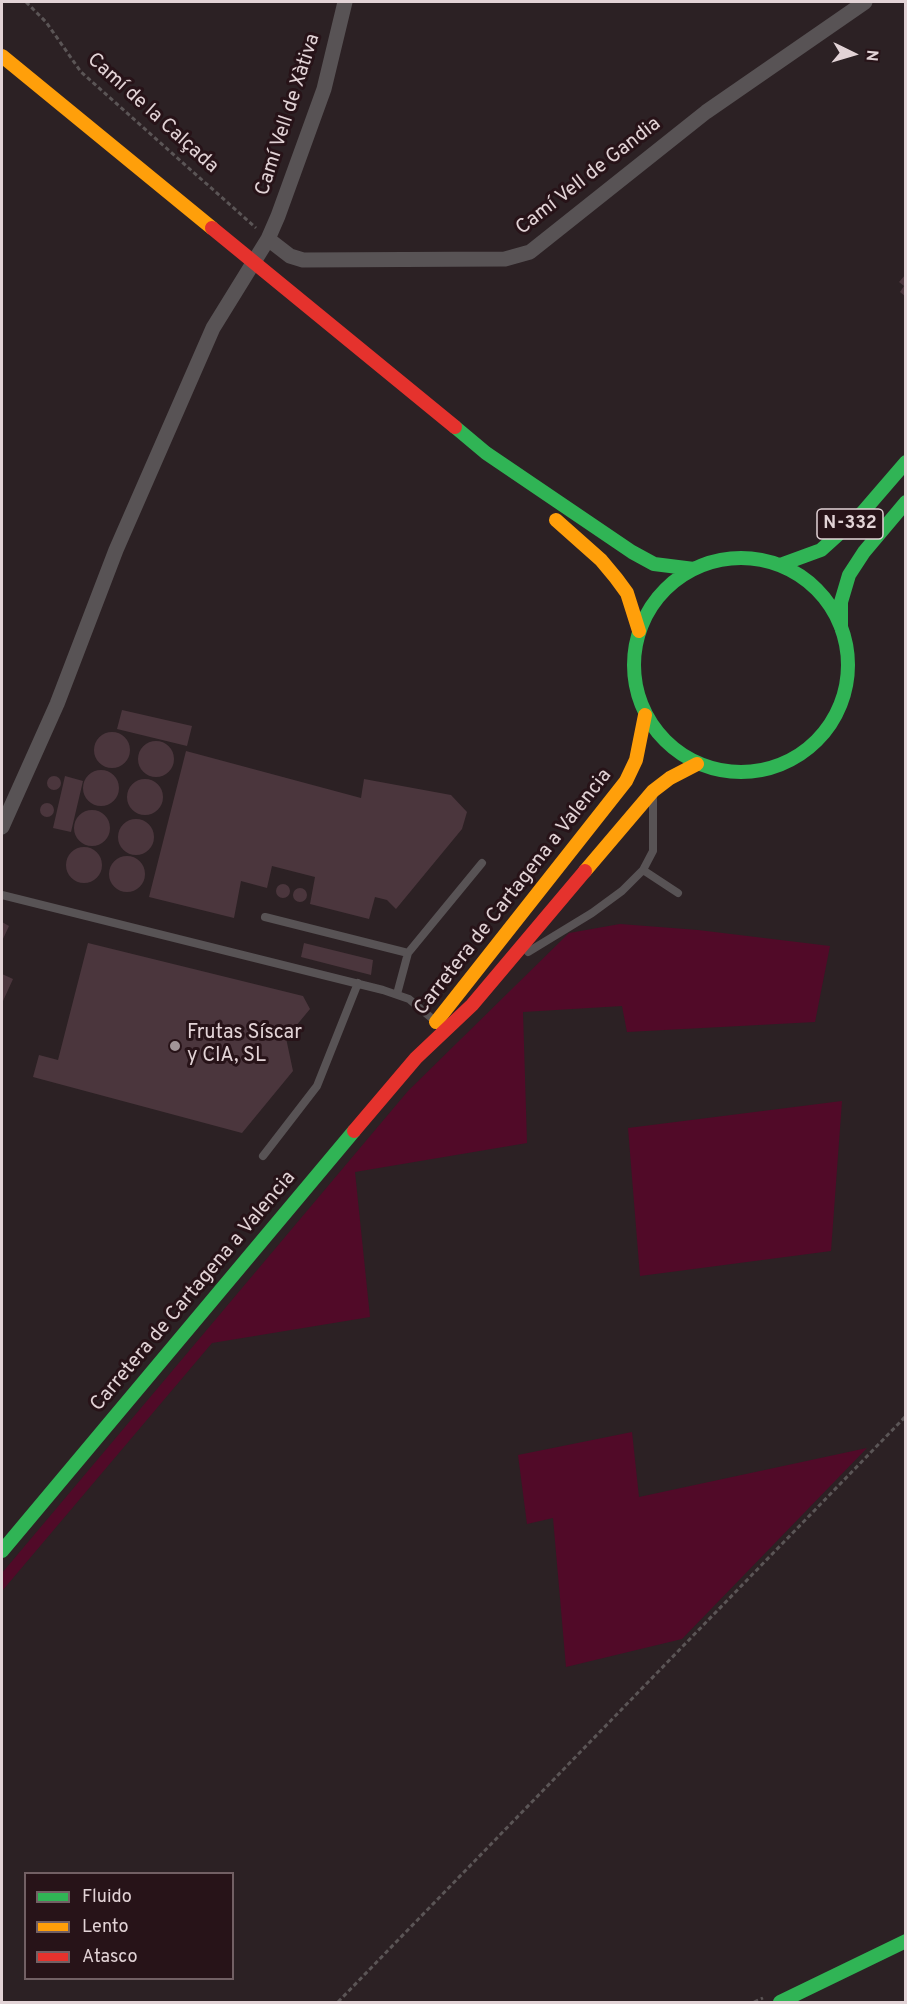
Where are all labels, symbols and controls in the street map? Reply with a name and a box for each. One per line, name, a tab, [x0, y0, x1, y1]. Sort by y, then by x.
north arrow	[823, 24, 883, 84]
street label: Camí Vell de Xàtiva	[252, 31, 326, 199]
street label: Camí de la Calçada	[81, 49, 223, 179]
text: N	[860, 49, 881, 62]
street label: Camí Vell de Gandia	[512, 113, 666, 241]
road number: N-332	[817, 509, 883, 539]
street label: Carretera de Cartagena a Valencia	[410, 765, 618, 1021]
place label: Frutas Síscar y CIA, SL	[187, 1022, 302, 1069]
marker: Frutas Síscar y CIA, SL	[168, 1039, 182, 1053]
street label: Carretera de Cartagena a Valencia	[86, 1167, 302, 1417]
legend	[24, 1872, 234, 1980]
text: Fluido	[82, 1886, 132, 1909]
text: Lento	[82, 1916, 128, 1939]
text: Atasco	[82, 1946, 138, 1969]

